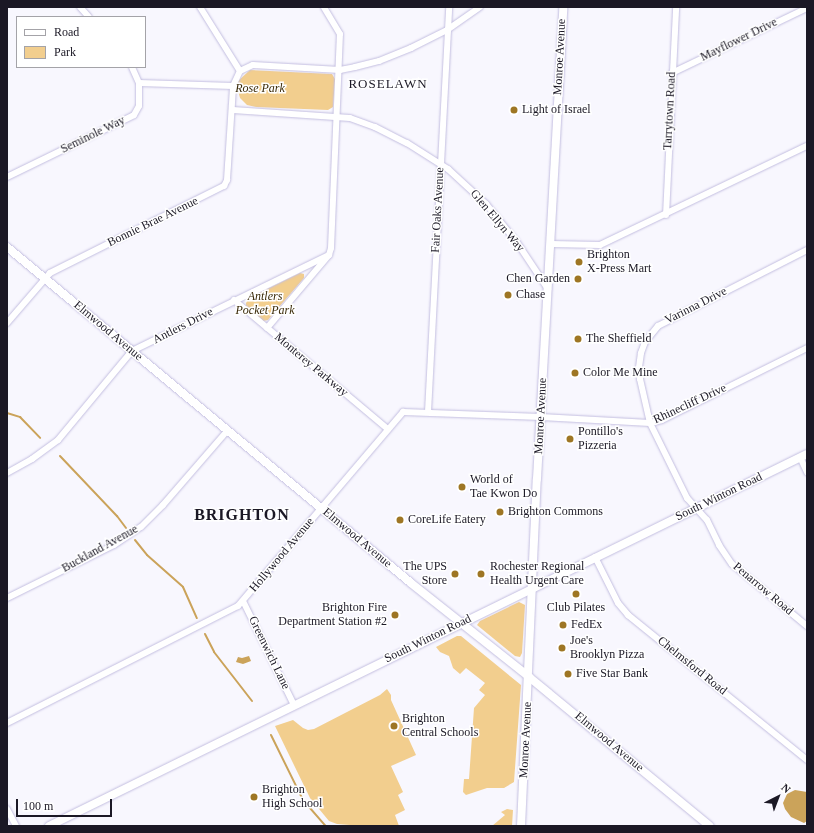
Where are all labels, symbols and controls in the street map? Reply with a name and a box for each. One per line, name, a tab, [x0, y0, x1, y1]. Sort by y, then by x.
street label: Mayflower Drive	[698, 15, 780, 65]
legend	[16, 16, 146, 68]
street label: Monroe Avenue	[551, 18, 569, 96]
text: Road	[54, 25, 79, 39]
text: Park	[54, 45, 76, 59]
street label: Tarrytown Road	[661, 72, 679, 150]
district label: ROSELAWN	[348, 76, 428, 92]
park label: Rose Park	[235, 82, 285, 96]
place label: Light of Israel	[522, 103, 591, 117]
marker: Light of Israel	[509, 105, 519, 115]
street label: Seminole Way	[58, 113, 128, 157]
street label: Fair Oaks Avenue	[429, 166, 447, 254]
street label: Glen Ellyn Way	[467, 187, 527, 255]
street label: Bonnie Brae Avenue	[105, 194, 201, 250]
place label: Brighton X-Press Mart	[587, 248, 651, 276]
marker: Brighton X-Press Mart	[574, 257, 584, 267]
place label: Chen Garden	[506, 272, 570, 286]
marker: Chen Garden	[573, 274, 583, 284]
street label: Varinna Drive	[663, 284, 729, 328]
place label: Chase	[516, 288, 545, 302]
park label: Antlers Pocket Park	[236, 290, 294, 318]
marker: Chase	[503, 290, 513, 300]
street label: Elmwood Avenue	[70, 298, 146, 364]
street label: Antlers Drive	[150, 305, 216, 347]
street label: Monterey Parkway	[271, 330, 351, 400]
place label: The Sheffield	[586, 332, 651, 346]
marker: The Sheffield	[573, 334, 583, 344]
place label: Color Me Mine	[583, 366, 658, 380]
marker: Color Me Mine	[570, 368, 580, 378]
street label: Monroe Avenue	[532, 377, 550, 455]
street label: Rhinecliff Drive	[651, 381, 729, 427]
place label: Pontillo's Pizzeria	[578, 425, 623, 453]
marker: Pontillo's Pizzeria	[565, 434, 575, 444]
street label: South Winton Road	[673, 470, 765, 524]
place label: World of Tae Kwon Do	[470, 473, 537, 501]
marker: World of Tae Kwon Do	[457, 482, 467, 492]
district label: BRIGHTON	[194, 505, 290, 525]
street label: Elmwood Avenue	[319, 505, 395, 571]
place label: Brighton Commons	[508, 505, 603, 519]
marker: Brighton Commons	[495, 507, 505, 517]
place label: CoreLife Eatery	[408, 513, 486, 527]
street label: Hollywood Avenue	[246, 515, 318, 595]
marker: CoreLife Eatery	[395, 515, 405, 525]
street label: Buckland Avenue	[59, 522, 141, 576]
place label: The UPS Store	[403, 560, 447, 588]
place label: Rochester Regional Health Urgent Care	[490, 560, 584, 588]
street label: Penarrow Road	[730, 560, 796, 618]
marker: Rochester Regional Health Urgent Care	[475, 568, 487, 580]
marker: The UPS Store	[450, 569, 460, 579]
marker: Club Pilates	[571, 589, 581, 599]
place label: Brighton Fire Department Station #2	[278, 601, 387, 629]
place label: Club Pilates	[547, 601, 605, 615]
marker: Brighton Fire Department Station #2	[390, 610, 400, 620]
street label: South Winton Road	[382, 612, 474, 666]
street label: Greenwich Lane	[245, 614, 293, 692]
place label: FedEx	[571, 618, 602, 632]
marker: FedEx	[558, 620, 568, 630]
place label: Joe's Brooklyn Pizza	[570, 634, 644, 662]
street label: Chelmsford Road	[654, 634, 730, 698]
marker: Joe's Brooklyn Pizza	[557, 643, 567, 653]
place label: Five Star Bank	[576, 667, 648, 681]
marker: Five Star Bank	[563, 669, 573, 679]
street label: Monroe Avenue	[517, 701, 535, 779]
street label: Elmwood Avenue	[571, 709, 647, 775]
place label: Brighton Central Schools	[402, 712, 478, 740]
marker: Brighton Central Schools	[389, 721, 399, 731]
north arrow	[758, 777, 798, 817]
text: N	[779, 781, 793, 795]
place label: Brighton High School	[262, 783, 322, 811]
scale bar	[18, 791, 114, 817]
marker: Brighton High School	[249, 792, 259, 802]
text: 100 m	[23, 799, 53, 813]

